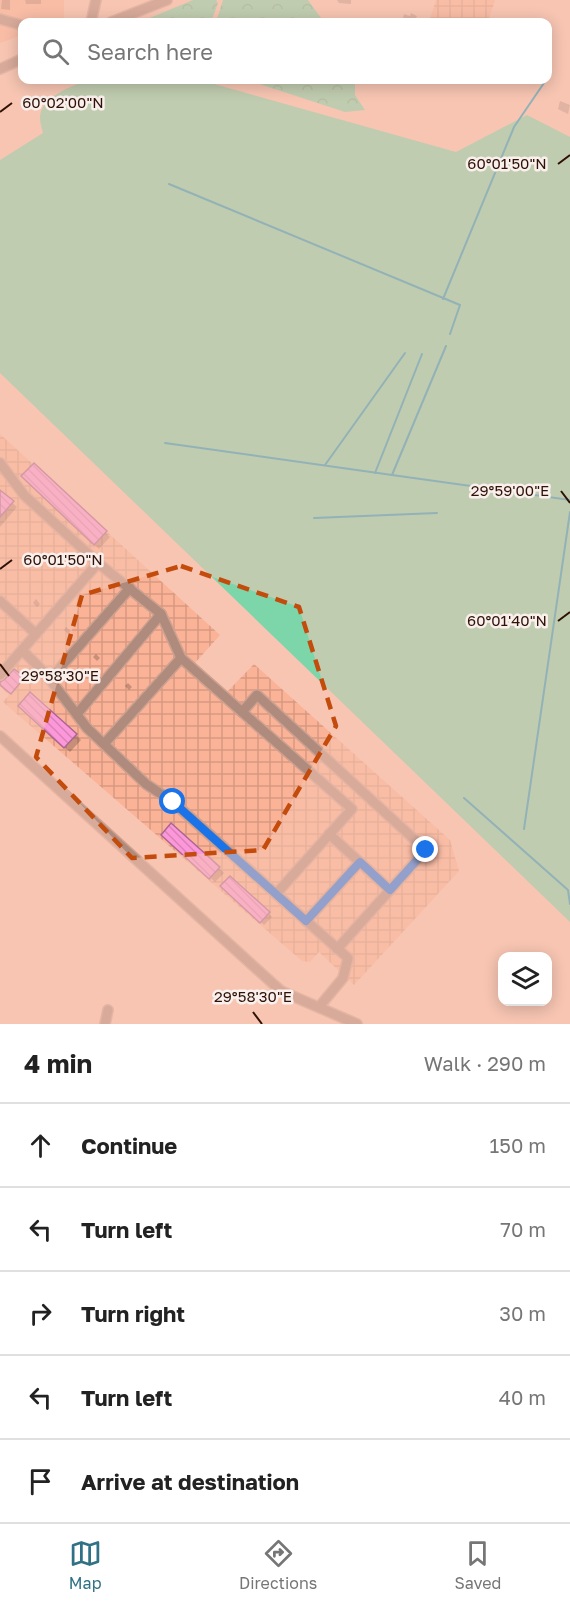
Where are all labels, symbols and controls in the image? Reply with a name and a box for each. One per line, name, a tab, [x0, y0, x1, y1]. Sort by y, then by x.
search box	[18, 18, 552, 84]
icon: search	[39, 35, 72, 68]
text: Search here	[87, 38, 213, 65]
text: 60°02'00"N	[22, 93, 104, 111]
text: 60°01'50"N	[467, 154, 547, 172]
text: 29°59'00"E	[471, 481, 549, 499]
text: 60°01'50"N	[23, 550, 103, 568]
text: 60°01'40"N	[467, 611, 547, 629]
text: 29°58'30"E	[21, 666, 99, 684]
route start	[159, 788, 185, 814]
route end	[412, 836, 438, 862]
map controls	[498, 952, 552, 1006]
button: layers	[498, 952, 552, 1006]
text: 29°58'30"E	[214, 987, 292, 1005]
text: 4 min	[24, 1048, 92, 1079]
text: Walk · 290 m	[424, 1051, 546, 1075]
icon: ahead	[24, 1129, 57, 1162]
text: Continue	[81, 1132, 177, 1159]
text: 150 m	[490, 1133, 546, 1157]
icon: left	[24, 1213, 57, 1246]
text: Turn left	[81, 1216, 172, 1243]
text: 70 m	[500, 1217, 546, 1241]
icon: right	[24, 1297, 57, 1330]
text: Turn right	[81, 1300, 185, 1327]
text: 30 m	[499, 1301, 546, 1325]
icon: left	[24, 1381, 57, 1414]
text: Turn left	[81, 1384, 172, 1411]
text: 40 m	[499, 1385, 546, 1409]
icon: arrive	[24, 1465, 57, 1498]
text: Arrive at destination	[81, 1468, 299, 1495]
tab: Map	[69, 1537, 102, 1593]
tab: Directions	[239, 1537, 317, 1593]
tab: Saved	[455, 1537, 501, 1593]

